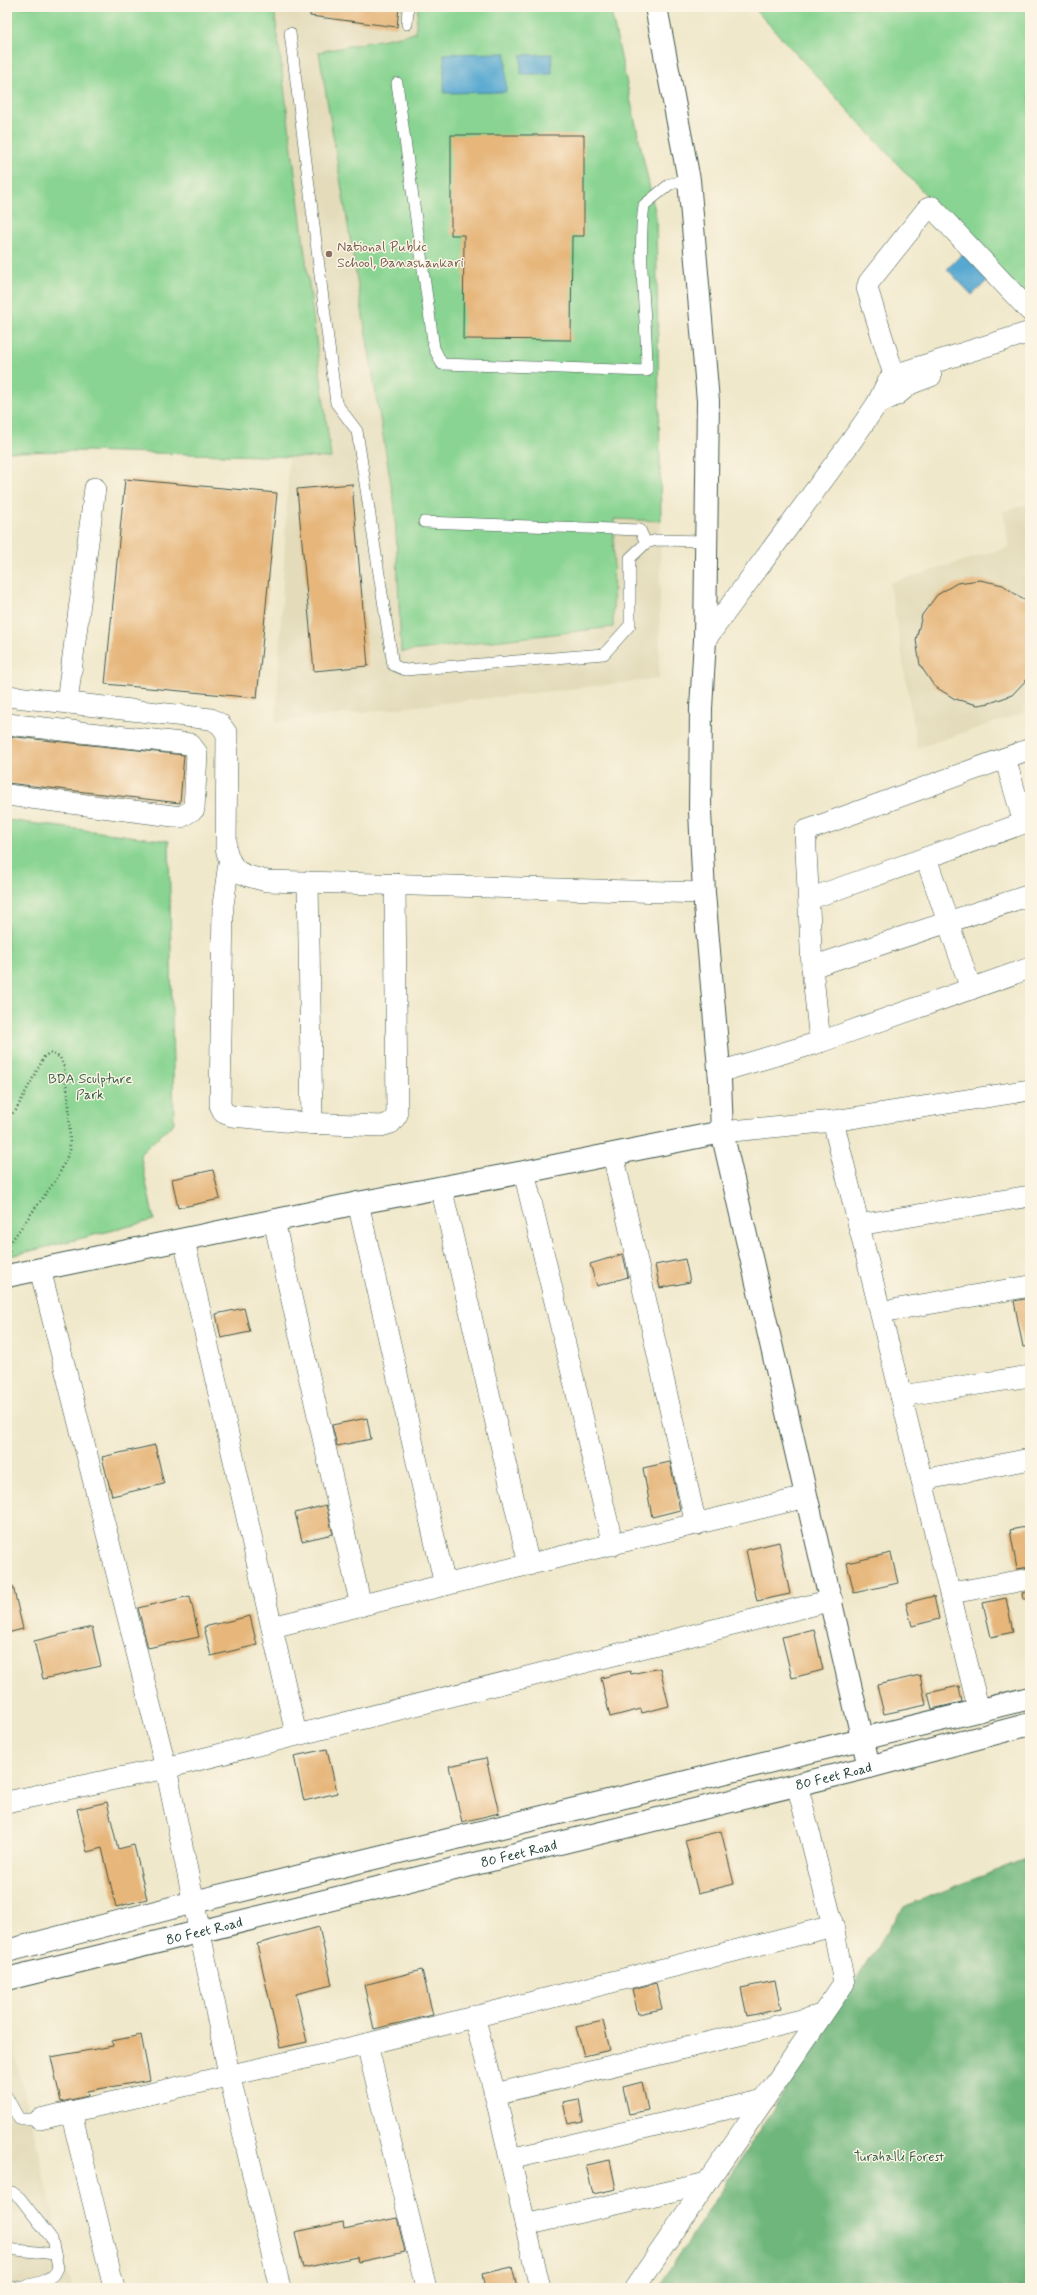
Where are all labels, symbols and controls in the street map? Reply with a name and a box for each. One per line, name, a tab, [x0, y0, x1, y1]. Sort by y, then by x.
place label: National Public School, Banashankari	[337, 238, 464, 272]
marker: National Public School, Banashankari	[324, 249, 334, 259]
park label: BDA Sculpture Park	[48, 1070, 132, 1104]
street label: 80 Feet Road	[794, 1759, 874, 1795]
street label: 80 Feet Road	[479, 1836, 559, 1872]
street label: 80 Feet Road	[164, 1913, 244, 1950]
park label: Turahalli Forest	[854, 2148, 945, 2166]

